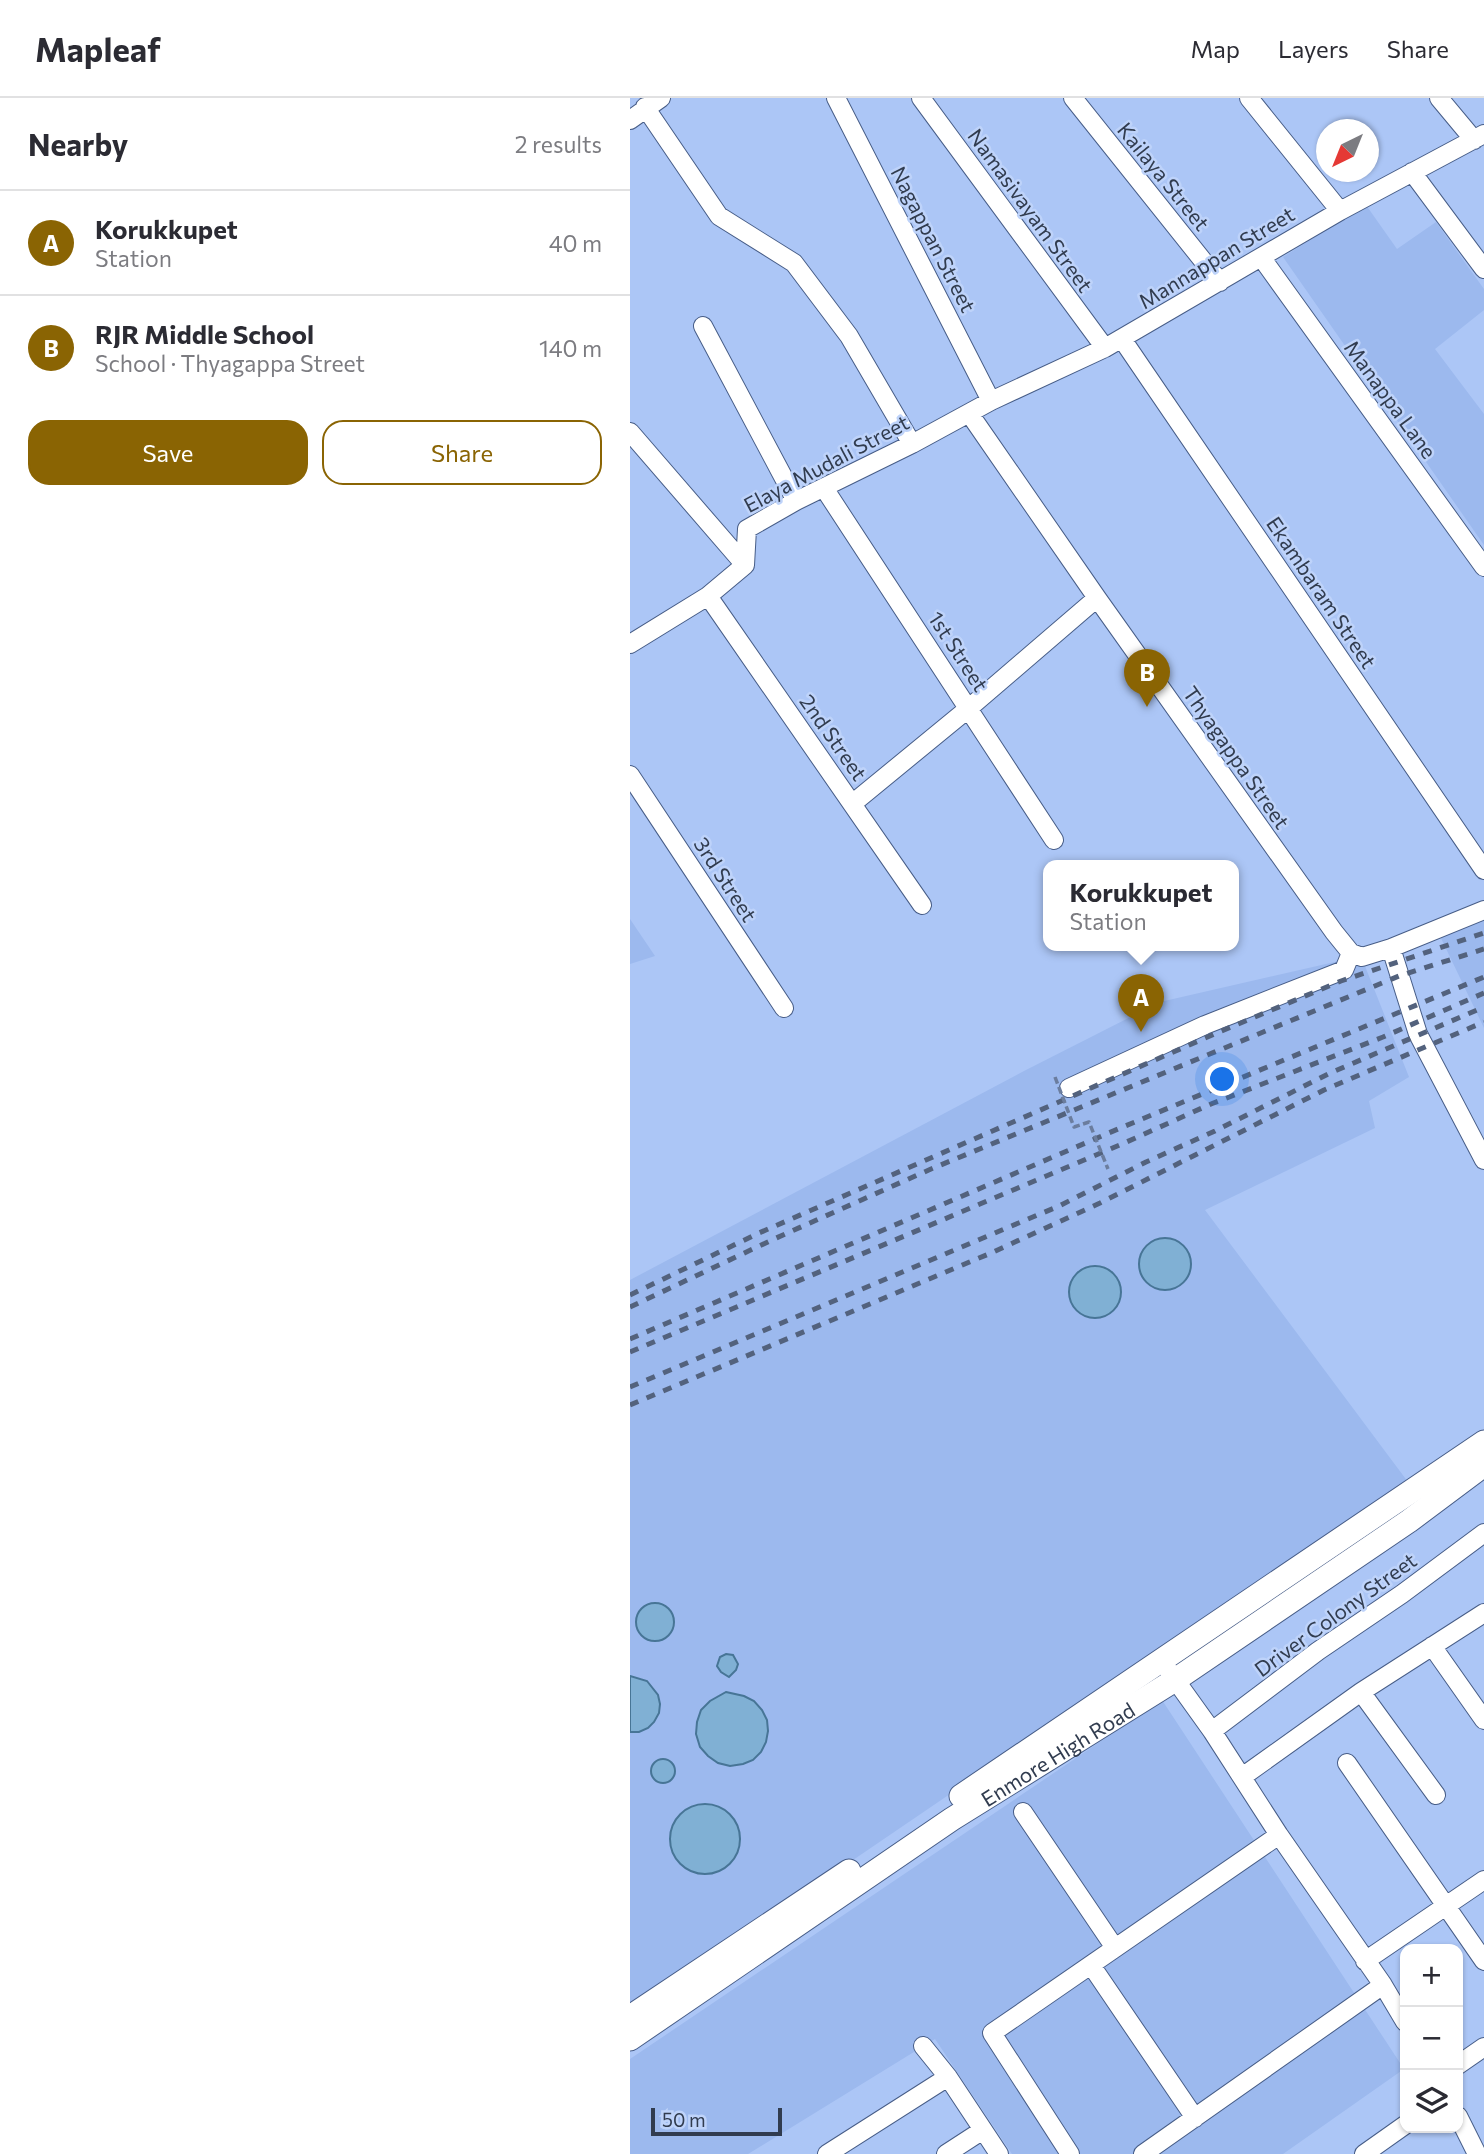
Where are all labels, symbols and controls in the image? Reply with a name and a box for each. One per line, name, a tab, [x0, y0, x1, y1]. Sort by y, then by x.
text: Mapleaf	[35, 28, 161, 69]
text: Map	[1191, 34, 1240, 63]
text: Layers	[1278, 34, 1349, 63]
text: Share	[1387, 34, 1449, 63]
street label: Kailaya Street	[1113, 117, 1215, 235]
north arrow	[1316, 119, 1379, 182]
street label: Namasivayam Street	[963, 123, 1099, 297]
text: Nearby	[28, 125, 128, 162]
text: 2 results	[515, 130, 602, 158]
street label: Nagappan Street	[886, 162, 982, 316]
street label: Mannappan Street	[1134, 201, 1298, 313]
text: Korukkupet	[95, 213, 238, 244]
text: A	[43, 229, 59, 257]
text: 40 m	[549, 229, 602, 257]
text: Station	[95, 244, 172, 272]
text: RJR Middle School	[95, 318, 314, 349]
text: B	[43, 334, 59, 362]
text: 140 m	[539, 334, 602, 362]
street label: Manappa Lane	[1340, 335, 1442, 463]
text: School · Thyagappa Street	[95, 349, 365, 377]
street label: Elaya Mudali Street	[739, 409, 913, 517]
button: Save	[28, 420, 308, 485]
button: Share	[322, 420, 602, 485]
street label: Ekambaram Street	[1262, 511, 1382, 673]
street label: 1st Street	[924, 606, 994, 696]
pin: B	[1124, 649, 1170, 707]
street label: Thyagappa Street	[1178, 681, 1296, 833]
street label: 2nd Street	[795, 689, 873, 785]
street label: 3rd Street	[690, 832, 762, 926]
popup	[1043, 860, 1239, 951]
text: Korukkupet	[1070, 876, 1212, 907]
text: Station	[1070, 907, 1147, 935]
pin: A	[1118, 974, 1164, 1032]
your location	[1205, 1062, 1239, 1096]
street label: Driver Colony Street	[1249, 1547, 1421, 1681]
street label: Enmore High Road	[976, 1696, 1139, 1811]
map controls	[1400, 1944, 1463, 2133]
button: +	[1400, 1944, 1463, 2007]
button: −	[1400, 2007, 1463, 2070]
button: layers	[1400, 2070, 1463, 2133]
scale bar	[651, 2105, 782, 2137]
text: 50 m	[662, 2108, 706, 2131]

